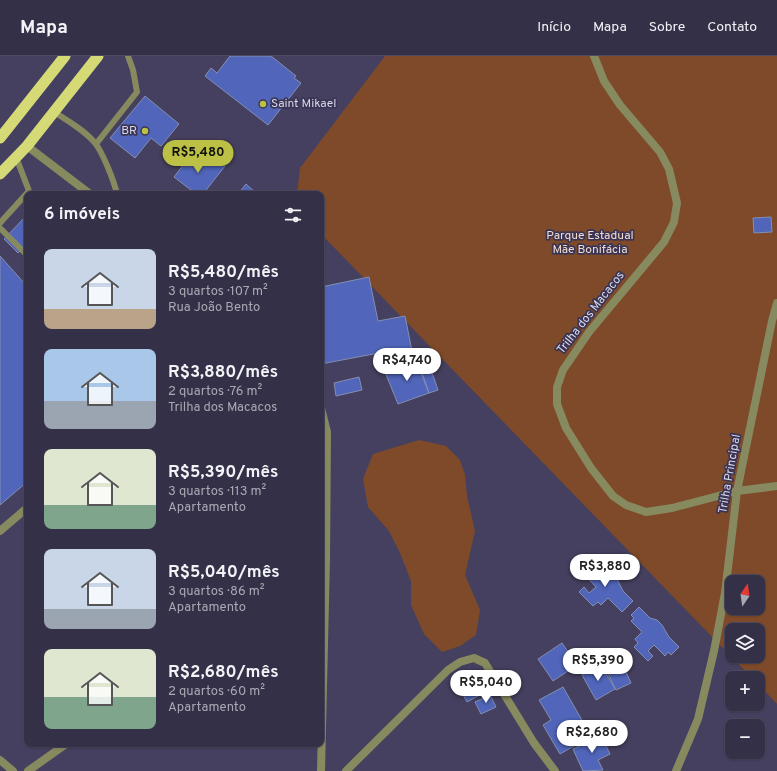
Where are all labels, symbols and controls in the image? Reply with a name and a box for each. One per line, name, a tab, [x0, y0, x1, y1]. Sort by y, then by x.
text: Mapa	[20, 16, 68, 40]
text: Início	[537, 19, 571, 36]
text: Mapa	[593, 19, 627, 36]
text: Sobre	[649, 19, 685, 36]
text: Contato	[707, 19, 757, 36]
place label: Saint Mikael	[271, 96, 336, 112]
marker: Saint Mikael	[258, 99, 268, 109]
place label: BR	[121, 123, 137, 139]
marker: BR	[140, 126, 150, 136]
pin: R$5,480	[161, 140, 235, 174]
text: R$5,480	[172, 145, 224, 161]
text: 6 imóveis	[44, 204, 120, 226]
icon: filters	[282, 204, 304, 226]
park label: Parque Estadual Mãe Bonifácia	[546, 228, 634, 258]
text: R$5,480/mês	[168, 262, 279, 284]
icon: home	[76, 265, 124, 313]
street label: Trilha dos Macacos	[554, 268, 628, 358]
text: 3 quartos · 107 m²	[168, 284, 268, 300]
text: Rua João Bento	[168, 300, 260, 316]
pin: R$4,740	[370, 348, 444, 382]
text: R$4,740	[382, 353, 432, 369]
text: R$3,880/mês	[168, 362, 278, 384]
icon: home	[76, 365, 124, 413]
text: 2 quartos · 76 m²	[168, 384, 262, 400]
text: Trilha dos Macacos	[168, 400, 277, 416]
street label: Trilha Principal	[715, 433, 745, 515]
text: R$5,390/mês	[168, 462, 278, 484]
icon: home	[76, 465, 124, 513]
text: 3 quartos · 113 m²	[168, 484, 266, 500]
text: Apartamento	[168, 500, 246, 516]
pin: R$3,880	[568, 554, 642, 588]
text: R$3,880	[579, 559, 631, 575]
text: R$5,040/mês	[168, 562, 280, 584]
icon: home	[76, 565, 124, 613]
north arrow	[725, 575, 765, 615]
map controls	[725, 575, 765, 759]
text: 3 quartos · 86 m²	[168, 584, 264, 600]
text: Apartamento	[168, 600, 246, 616]
button: layers	[725, 623, 765, 663]
pin: R$5,390	[561, 648, 635, 682]
text: R$5,390	[572, 653, 624, 669]
text: R$2,680/mês	[168, 662, 279, 684]
icon: home	[76, 665, 124, 713]
pin: R$5,040	[449, 670, 523, 704]
button: +	[725, 671, 765, 711]
text: R$5,040	[459, 675, 513, 691]
text: 2 quartos · 60 m²	[168, 684, 265, 700]
text: Apartamento	[168, 700, 246, 716]
button: −	[725, 719, 765, 759]
pin: R$2,680	[555, 720, 629, 754]
text: R$2,680	[566, 725, 618, 741]

